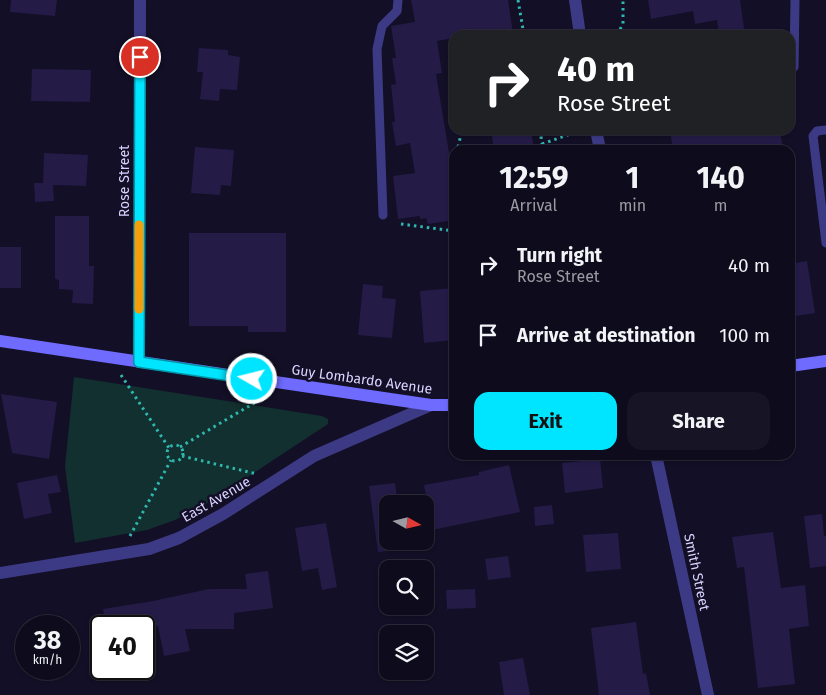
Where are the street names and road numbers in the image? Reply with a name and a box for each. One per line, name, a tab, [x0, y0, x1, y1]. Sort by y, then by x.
street label: Rose Street	[116, 144, 133, 217]
street label: Guy Lombardo Avenue	[290, 361, 433, 398]
street label: East Avenue	[179, 473, 254, 526]
street label: Smith Street	[680, 532, 713, 613]

